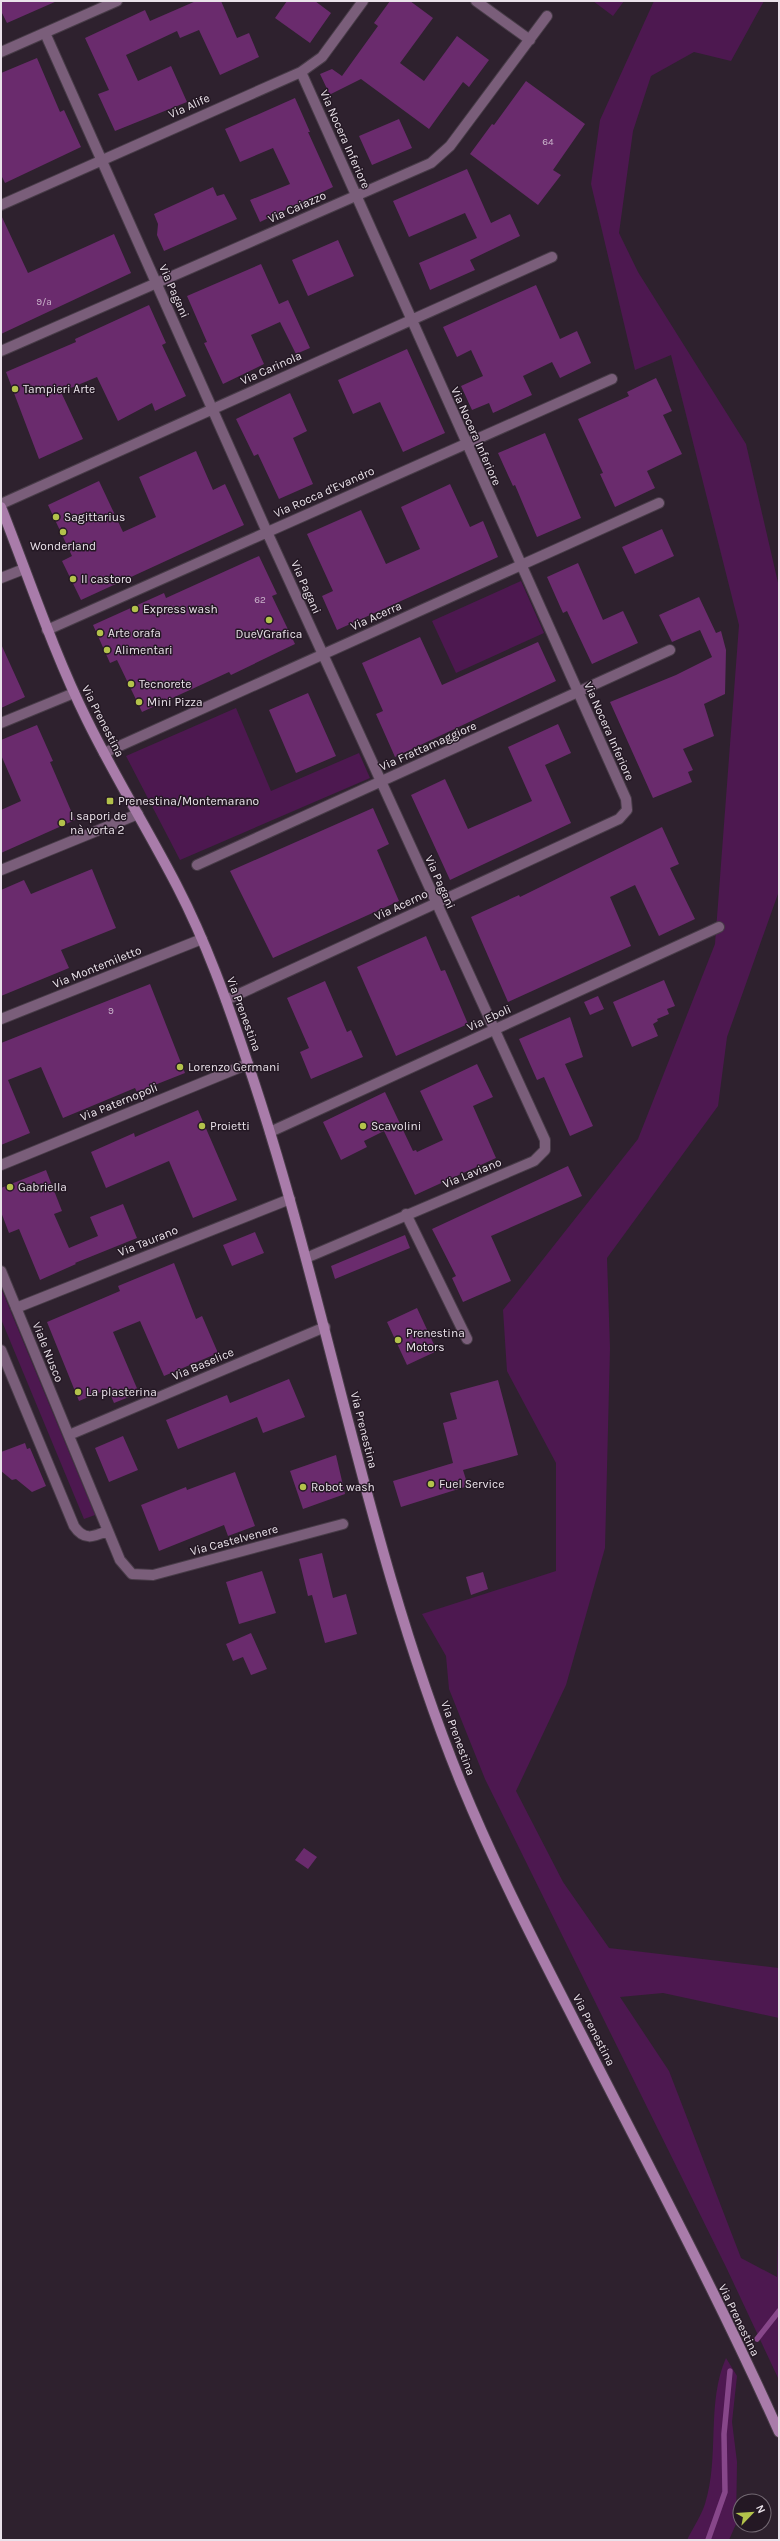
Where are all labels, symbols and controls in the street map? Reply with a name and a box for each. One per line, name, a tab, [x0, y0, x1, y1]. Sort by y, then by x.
street label: Via Nocera Inferiore	[317, 87, 373, 191]
street label: Via Alife	[166, 91, 212, 121]
house number: 64	[542, 136, 554, 148]
street label: Via Caiazzo	[266, 188, 328, 226]
street label: Via Pagani	[156, 262, 192, 320]
house number: 9/a	[36, 296, 52, 308]
street label: Via Carinola	[238, 348, 304, 388]
place label: Tampieri Arte	[23, 382, 95, 396]
marker: Tampieri Arte	[10, 384, 20, 394]
street label: Via Nocera Inferiore	[448, 384, 504, 488]
street label: Via Rocca d'Evandro	[271, 463, 377, 521]
place label: Sagittarius	[64, 510, 125, 524]
marker: Sagittarius	[51, 512, 61, 522]
marker: Wonderland	[58, 527, 68, 537]
place label: Wonderland	[30, 539, 96, 553]
street label: Via Pagani	[288, 558, 324, 616]
place label: Il castoro	[81, 572, 132, 586]
marker: Il castoro	[68, 574, 78, 584]
house number: 62	[254, 594, 266, 606]
street label: Via Acerra	[348, 599, 404, 633]
place label: Express wash	[143, 602, 218, 616]
marker: Express wash	[130, 604, 140, 614]
marker: DueVGrafica	[264, 615, 274, 625]
place label: Arte orafa	[108, 626, 161, 640]
place label: DueVGrafica	[236, 627, 302, 641]
marker: Arte orafa	[95, 628, 105, 638]
place label: Alimentari	[115, 643, 173, 657]
marker: Alimentari	[102, 645, 112, 655]
place label: Tecnorete	[139, 677, 191, 691]
marker: Tecnorete	[126, 679, 136, 689]
street label: Via Nocera Inferiore	[581, 679, 637, 783]
street label: Via Prenestina	[79, 683, 127, 759]
place label: Mini Pizza	[147, 695, 203, 709]
marker: Mini Pizza	[134, 697, 144, 707]
street label: Via Frattamaggiore	[377, 718, 479, 774]
place label: Prenestina/Montemarano	[118, 794, 259, 808]
marker: Prenestina/Montemarano	[105, 796, 115, 806]
place label: I sapori de nà vorta 2	[70, 809, 127, 837]
marker: I sapori de nà vorta 2	[57, 818, 67, 828]
street label: Via Pagani	[422, 853, 458, 911]
street label: Via Acerno	[372, 887, 430, 923]
street label: Via Montemiletto	[51, 943, 143, 991]
street label: Via Prenestina	[224, 975, 264, 1053]
street label: Via Eboli	[465, 1002, 513, 1034]
house number: 9	[108, 1005, 114, 1017]
place label: Lorenzo Germani	[188, 1060, 280, 1074]
marker: Lorenzo Germani	[175, 1062, 185, 1072]
street label: Via Paternopoli	[78, 1080, 160, 1124]
place label: Proietti	[210, 1119, 250, 1133]
place label: Scavolini	[371, 1119, 421, 1133]
marker: Proietti	[197, 1121, 207, 1131]
marker: Scavolini	[358, 1121, 368, 1131]
street label: Via Laviano	[441, 1155, 503, 1191]
place label: Gabriella	[18, 1180, 67, 1194]
marker: Gabriella	[5, 1182, 15, 1192]
street label: Via Taurano	[116, 1223, 180, 1259]
street label: Viale Nusco	[30, 1320, 66, 1384]
place label: Prenestina Motors	[406, 1326, 465, 1354]
marker: Prenestina Motors	[393, 1335, 403, 1345]
street label: Via Baselice	[170, 1345, 236, 1383]
place label: La plasterina	[86, 1385, 157, 1399]
marker: La plasterina	[73, 1387, 83, 1397]
street label: Via Prenestina	[348, 1390, 380, 1470]
place label: Fuel Service	[439, 1477, 504, 1491]
marker: Fuel Service	[426, 1479, 436, 1489]
place label: Robot wash	[311, 1480, 375, 1494]
marker: Robot wash	[298, 1482, 308, 1492]
street label: Via Castelvenere	[189, 1522, 279, 1558]
street label: Via Prenestina	[438, 1699, 478, 1777]
street label: Via Prenestina	[570, 1992, 618, 2068]
street label: Via Prenestina	[715, 2282, 763, 2358]
north arrow	[732, 2493, 772, 2533]
text: N	[753, 2503, 768, 2515]

